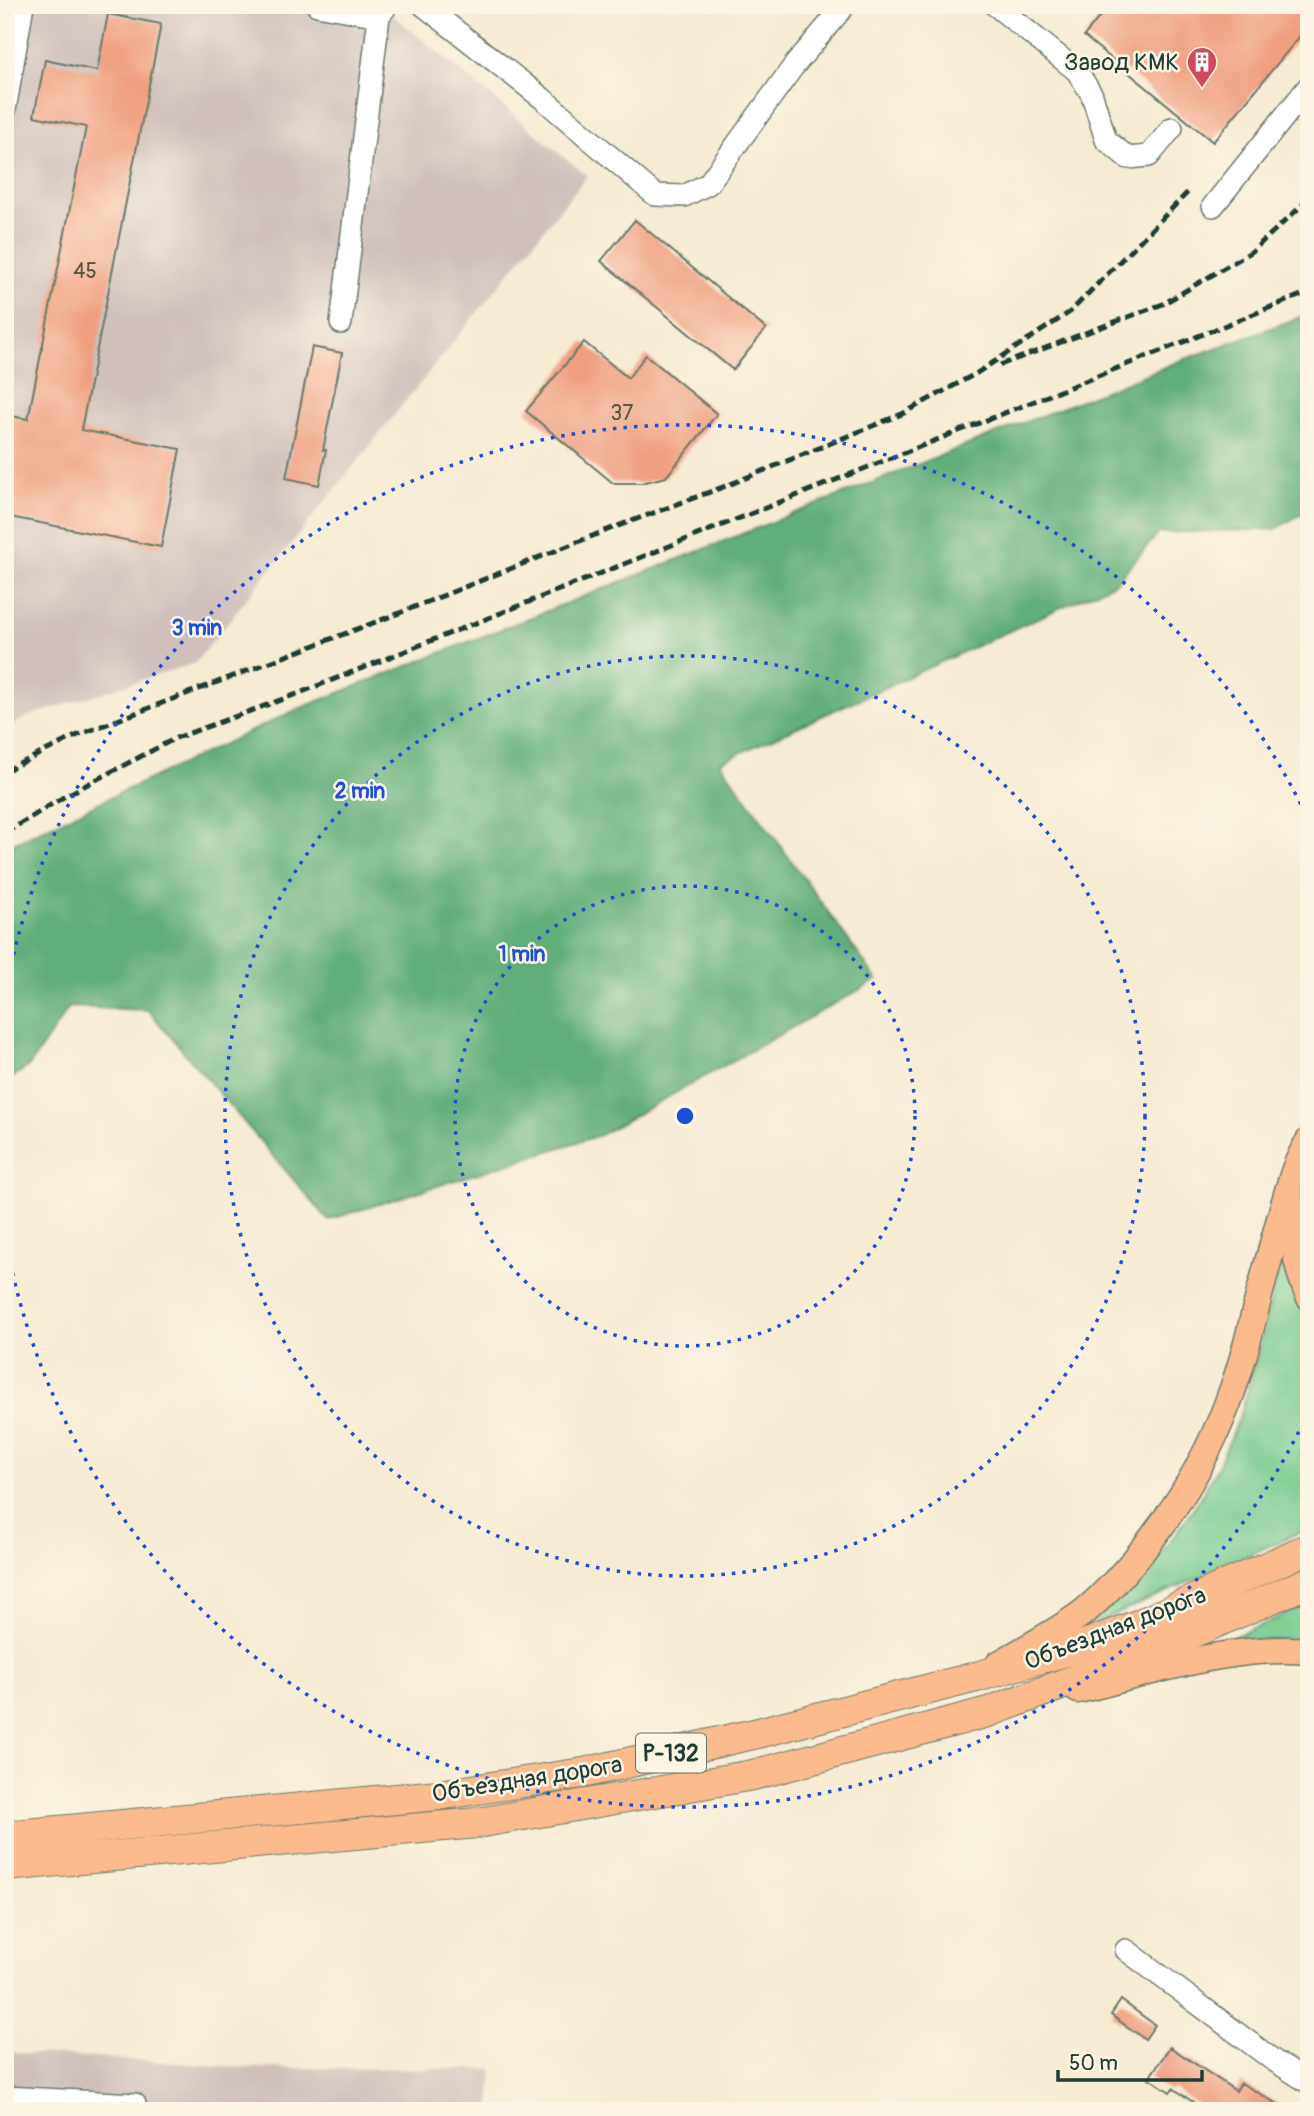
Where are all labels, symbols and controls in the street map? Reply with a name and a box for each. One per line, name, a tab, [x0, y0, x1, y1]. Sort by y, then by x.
building icon: Завод КМК	[1185, 45, 1219, 89]
place label: Завод КМК	[1064, 48, 1179, 77]
house number: 45	[73, 258, 97, 285]
house number: 37	[611, 400, 633, 427]
text: 3 min	[172, 615, 222, 642]
text: 2 min	[335, 778, 385, 805]
text: 1 min	[499, 941, 546, 968]
centre of rings	[673, 1104, 697, 1128]
street label: Объездная дорога	[1020, 1580, 1210, 1676]
road number: Р-132	[636, 1734, 706, 1772]
street label: Объездная дорога	[430, 1750, 624, 1809]
scale bar	[1058, 2039, 1202, 2083]
text: 50 m	[1069, 2050, 1118, 2077]

